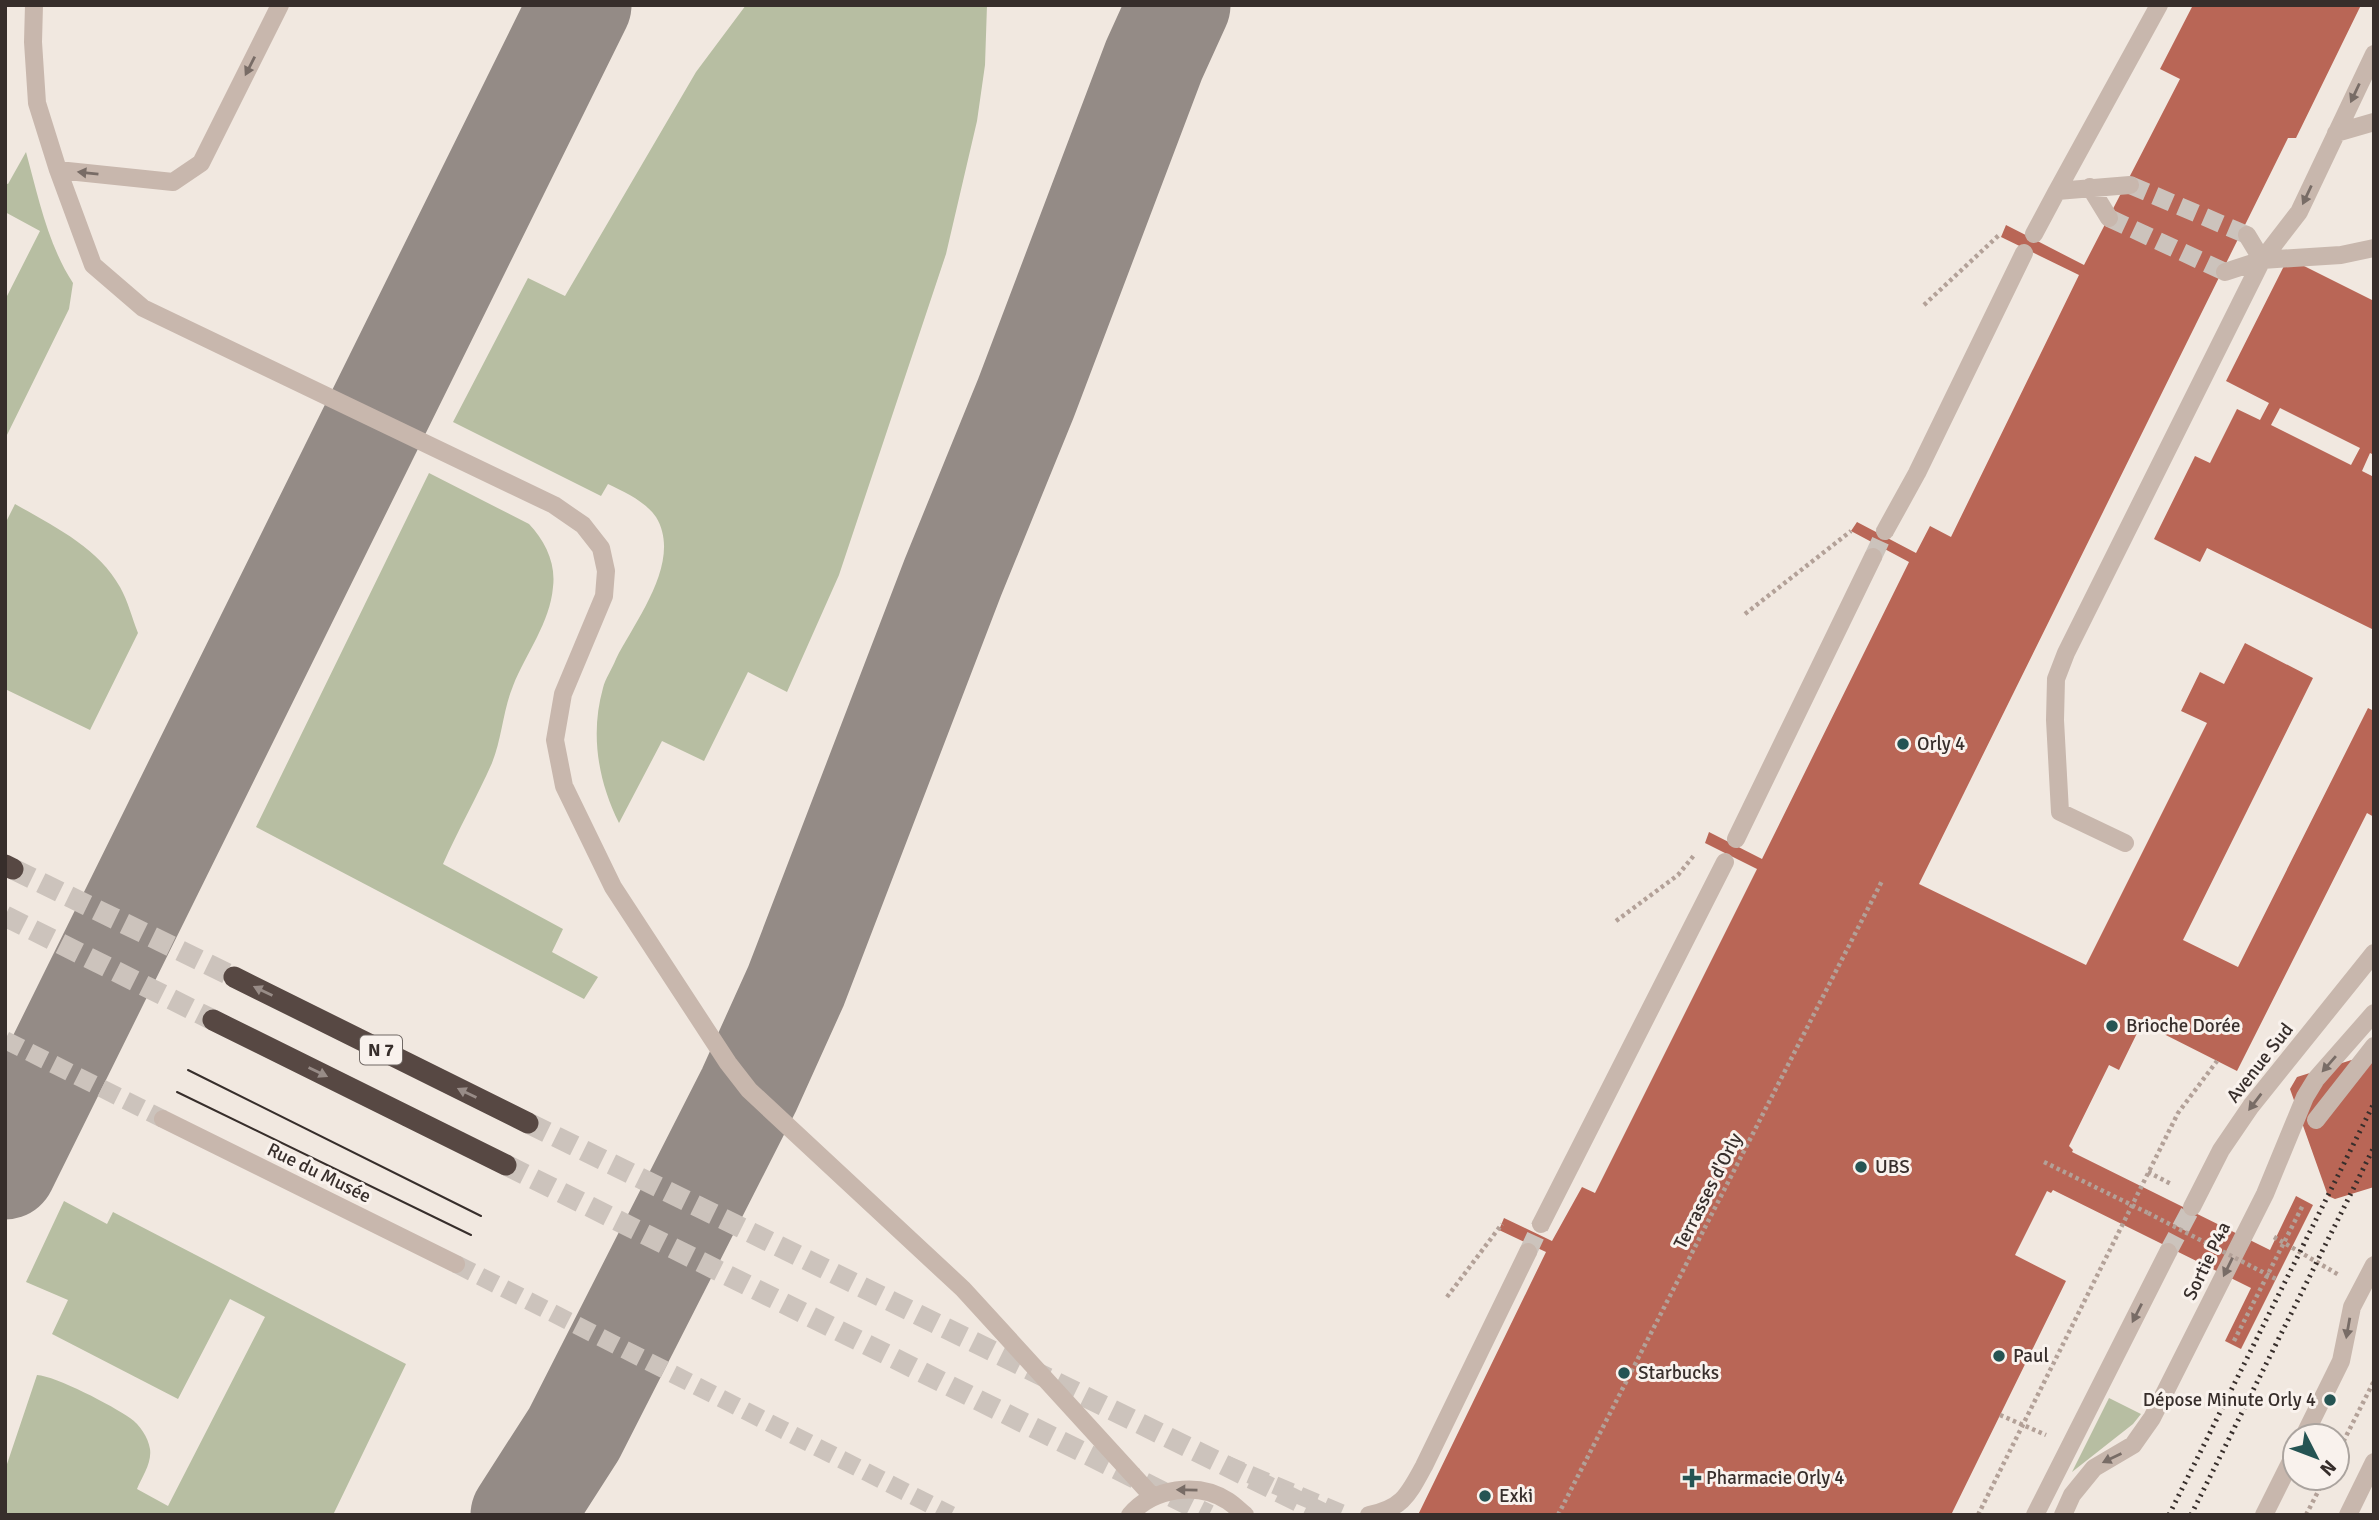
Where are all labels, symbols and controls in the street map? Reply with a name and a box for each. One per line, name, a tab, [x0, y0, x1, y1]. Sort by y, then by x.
one-way arrow	[244, 56, 255, 76]
one-way arrow	[2349, 83, 2361, 103]
one-way arrow	[77, 168, 99, 179]
one-way arrow	[2301, 185, 2313, 205]
place label: Orly 4	[1917, 732, 1965, 756]
marker: Orly 4	[1895, 736, 1911, 752]
one-way arrow	[253, 986, 273, 997]
place label: Brioche Dorée	[2126, 1014, 2240, 1038]
marker: Brioche Dorée	[2104, 1018, 2120, 1034]
street label: Avenue Sud	[2221, 1018, 2299, 1108]
road number: N 7	[360, 1036, 402, 1064]
one-way arrow	[2321, 1055, 2337, 1073]
one-way arrow	[308, 1067, 328, 1078]
one-way arrow	[457, 1087, 477, 1098]
one-way arrow	[2248, 1093, 2262, 1111]
street label: Terrasses d'Orly	[1668, 1129, 1748, 1253]
street label: Rue du Musée	[263, 1138, 375, 1208]
place label: UBS	[1875, 1155, 1910, 1179]
marker: UBS	[1853, 1159, 1869, 1175]
street label: Sortie P4a	[2178, 1218, 2236, 1304]
one-way arrow	[2222, 1257, 2233, 1277]
one-way arrow	[2131, 1303, 2142, 1323]
one-way arrow	[2342, 1317, 2353, 1339]
place label: Paul	[2013, 1344, 2049, 1368]
marker: Paul	[1991, 1348, 2007, 1364]
place label: Starbucks	[1638, 1361, 1719, 1385]
marker: Starbucks	[1616, 1365, 1632, 1381]
place label: Dépose Minute Orly 4	[2143, 1388, 2316, 1412]
marker: Dépose Minute Orly 4	[2322, 1392, 2338, 1408]
north arrow	[2281, 1422, 2351, 1492]
one-way arrow	[2102, 1452, 2122, 1464]
text: N	[2315, 1455, 2341, 1481]
place label: Pharmacie Orly 4	[1706, 1466, 1845, 1490]
marker: Pharmacie Orly 4	[1684, 1470, 1700, 1486]
one-way arrow	[1176, 1484, 1198, 1496]
place label: Exki	[1499, 1484, 1533, 1508]
marker: Exki	[1477, 1488, 1493, 1504]

